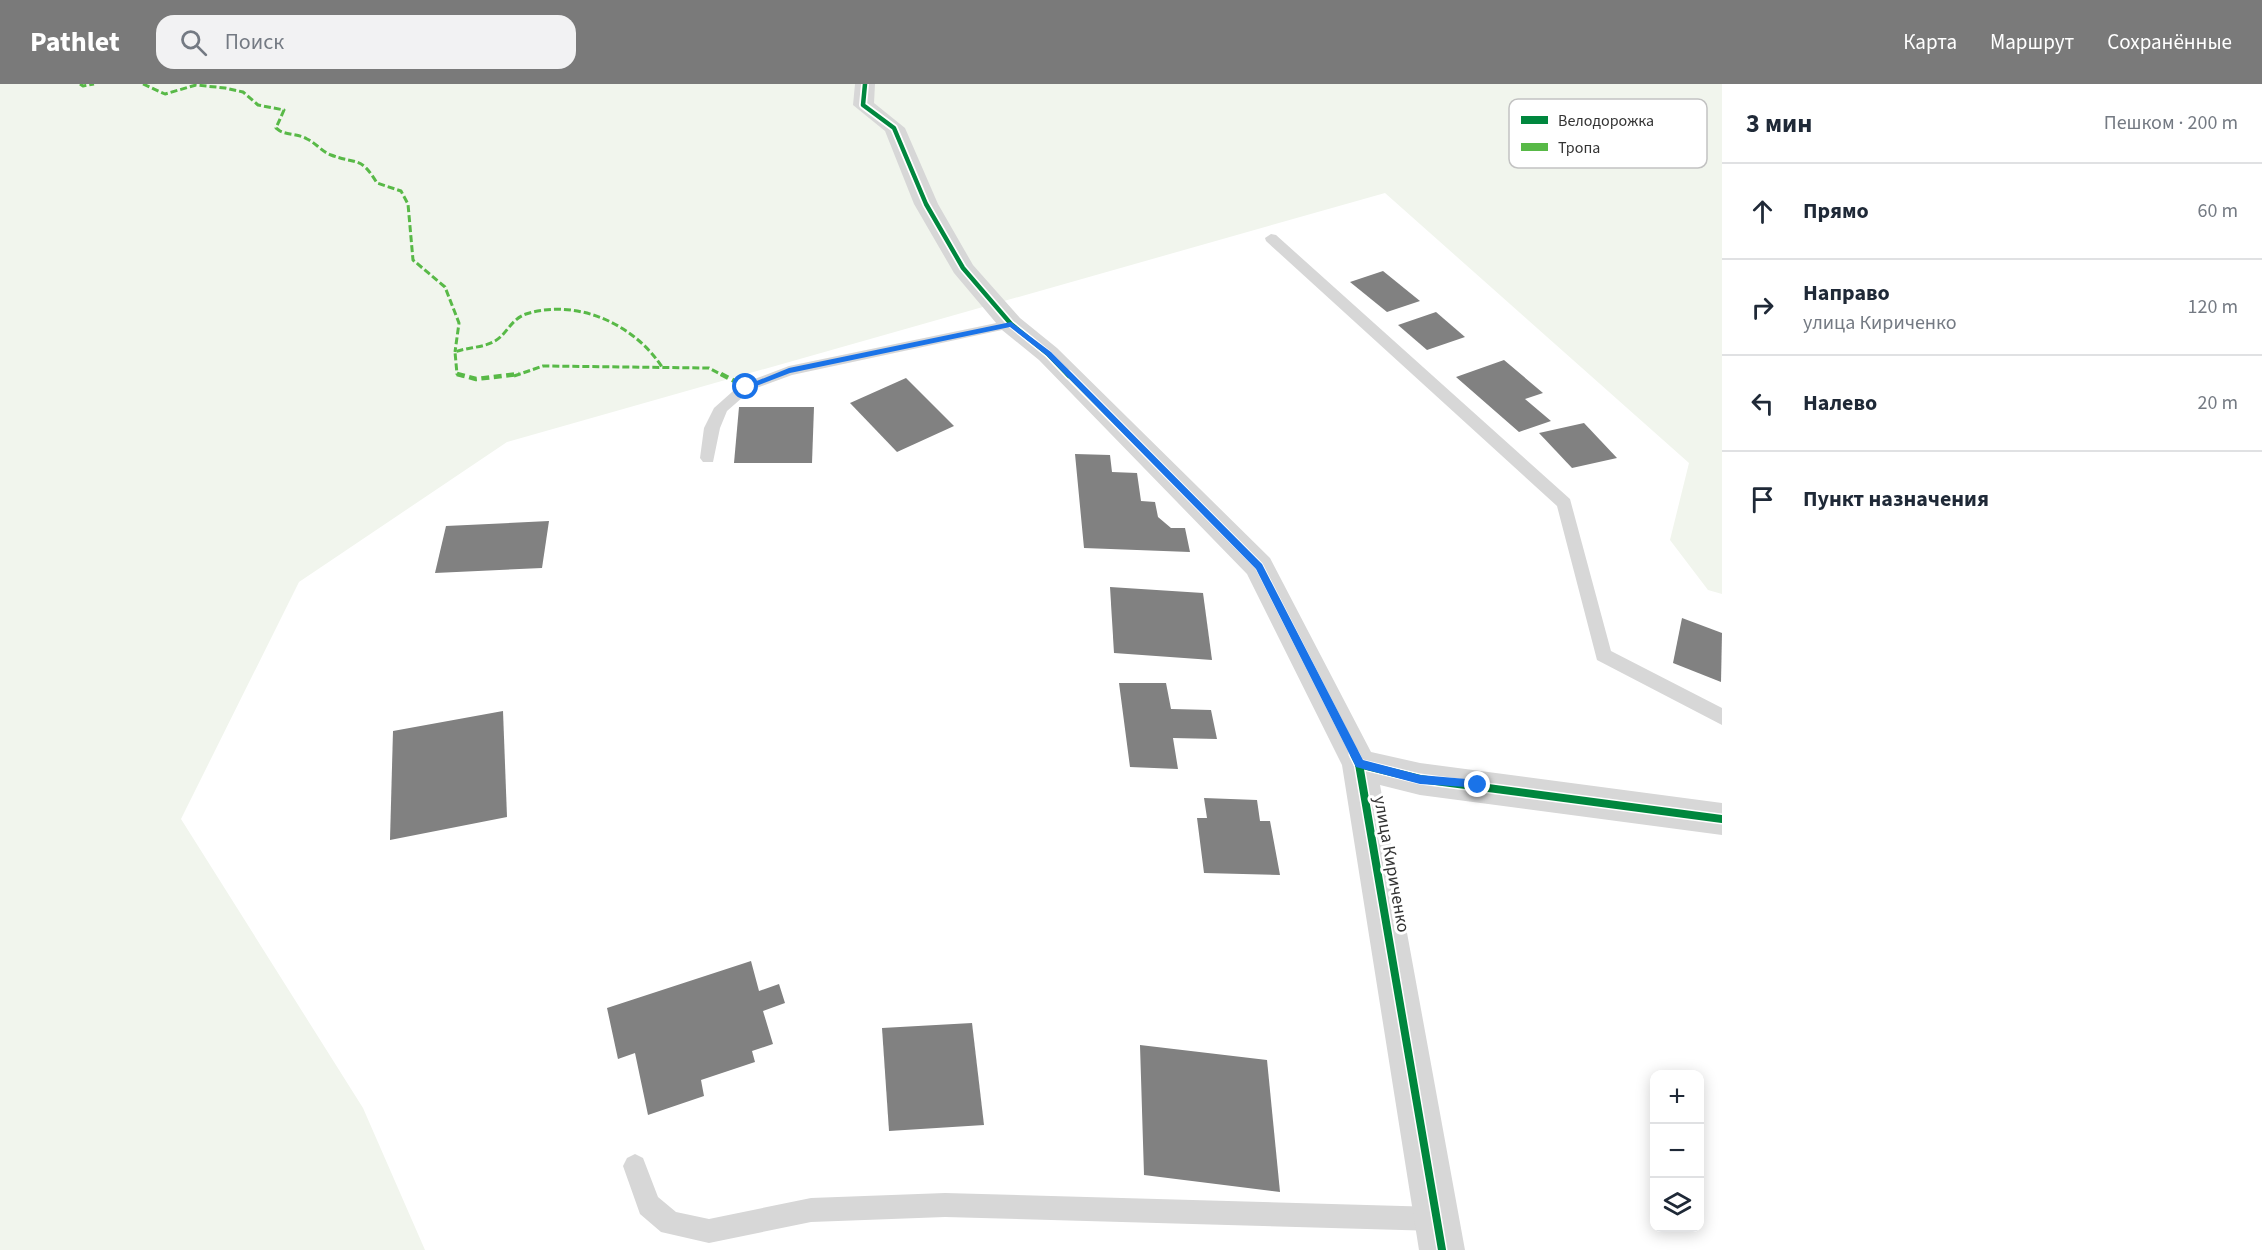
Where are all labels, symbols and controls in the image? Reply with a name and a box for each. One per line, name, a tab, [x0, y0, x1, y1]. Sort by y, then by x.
search box	[156, 15, 576, 69]
text: Pathlet	[30, 22, 120, 62]
icon: search	[177, 26, 210, 59]
text: Поиск	[225, 26, 284, 58]
text: Карта	[1903, 27, 1957, 57]
text: Маршрут	[1990, 27, 2074, 57]
text: Сохранённые	[2107, 27, 2232, 57]
legend	[1509, 99, 1707, 168]
text: 3 мин	[1746, 105, 1812, 142]
text: Пешком · 200 m	[2104, 109, 2238, 137]
text: Велодорожка	[1558, 110, 1654, 132]
text: Тропа	[1558, 137, 1600, 159]
icon: ahead	[1746, 195, 1779, 228]
text: Прямо	[1803, 195, 1869, 227]
text: 60 m	[2198, 197, 2238, 225]
text: Направо	[1803, 277, 1890, 309]
icon: right	[1746, 291, 1779, 324]
text: 120 m	[2188, 293, 2238, 321]
text: улица Кириченко	[1803, 309, 1957, 337]
route start	[732, 373, 758, 399]
icon: left	[1746, 387, 1779, 420]
text: Налево	[1803, 387, 1877, 419]
text: 20 m	[2198, 389, 2238, 417]
icon: arrive	[1746, 483, 1779, 516]
text: Пункт назначения	[1803, 483, 1989, 515]
route end	[1464, 771, 1490, 797]
street label: улица Кириченко	[1367, 794, 1416, 934]
map controls	[1650, 1070, 1704, 1232]
button: +	[1650, 1070, 1704, 1124]
button: −	[1650, 1124, 1704, 1178]
button: layers	[1650, 1178, 1704, 1232]

